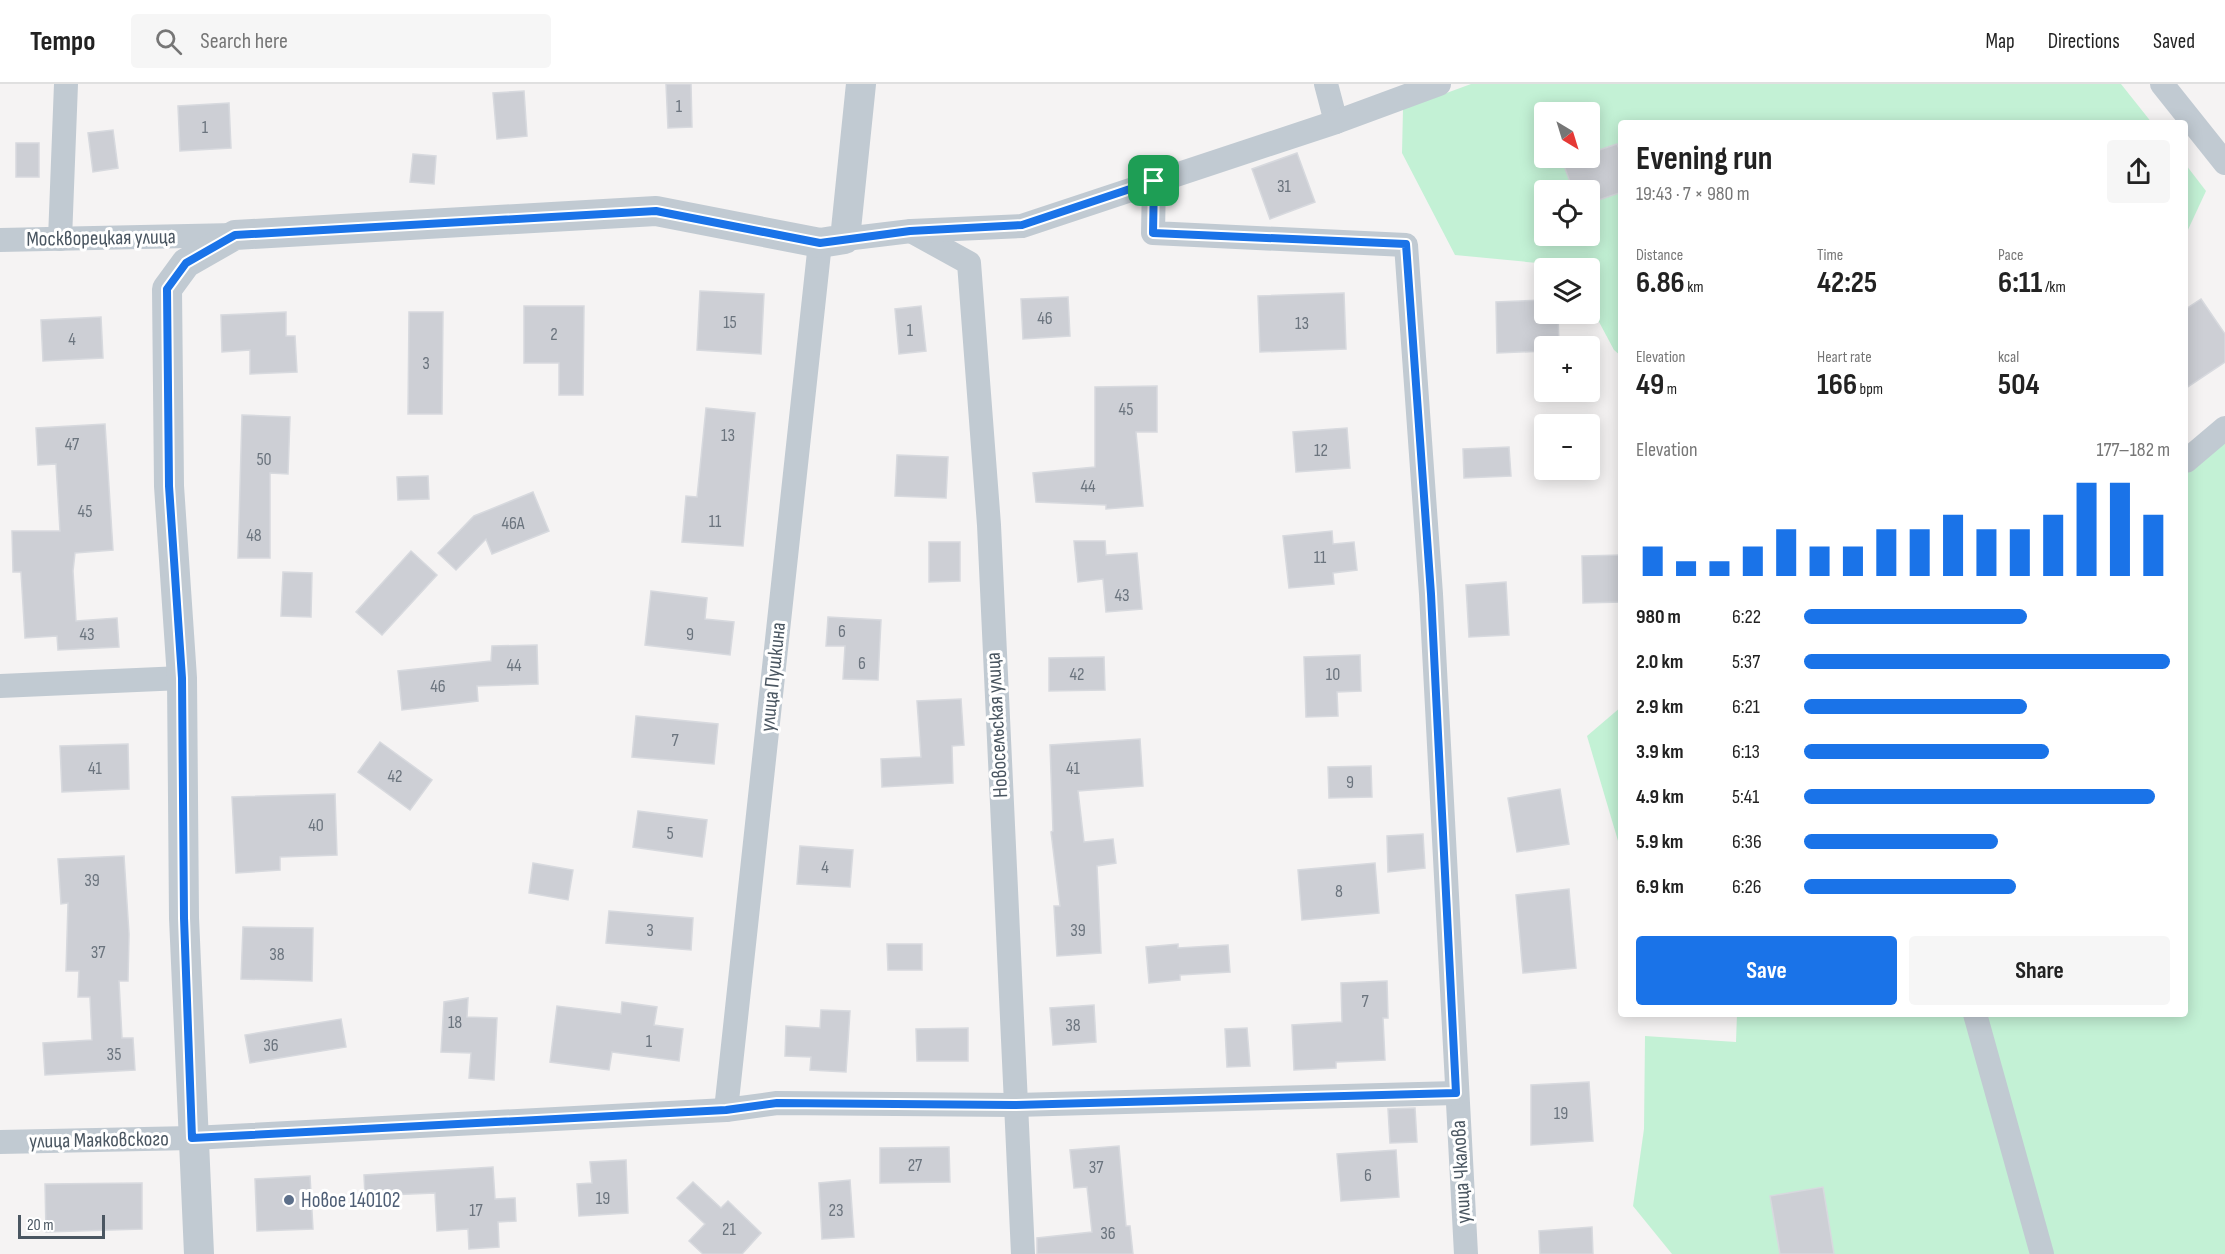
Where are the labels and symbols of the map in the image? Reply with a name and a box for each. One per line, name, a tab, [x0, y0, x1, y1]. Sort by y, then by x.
house number: 1	[676, 96, 683, 117]
north arrow	[1534, 102, 1600, 168]
house number: 1	[202, 117, 209, 138]
pin	[1128, 155, 1179, 206]
house number: 31	[1277, 176, 1292, 197]
street label: Москворецкая улица	[26, 224, 176, 252]
house number: 46	[1037, 308, 1053, 329]
house number: 15	[723, 312, 737, 333]
house number: 13	[1295, 313, 1309, 334]
house number: 1	[907, 320, 914, 341]
house number: 2	[550, 324, 558, 345]
house number: 4	[68, 329, 76, 350]
house number: 3	[422, 353, 430, 374]
house number: 45	[1119, 399, 1133, 420]
house number: 13	[721, 425, 735, 446]
house number: 47	[65, 434, 80, 455]
house number: 12	[1314, 440, 1328, 461]
house number: 50	[256, 449, 272, 470]
house number: 44	[1080, 476, 1096, 497]
house number: 45	[78, 501, 92, 522]
house number: 11	[709, 511, 722, 532]
house number: 46А	[501, 513, 525, 534]
house number: 48	[246, 525, 262, 546]
house number: 11	[1314, 547, 1327, 568]
house number: 43	[1114, 585, 1130, 606]
street label: улица Пушкина	[755, 621, 791, 733]
house number: 6	[838, 621, 846, 642]
house number: 43	[79, 624, 95, 645]
house number: 9	[686, 624, 694, 645]
street label: Новосельская улица	[981, 652, 1013, 798]
house number: 6	[858, 653, 866, 674]
house number: 44	[506, 655, 522, 676]
house number: 42	[1069, 664, 1085, 685]
house number: 10	[1326, 664, 1340, 685]
house number: 46	[430, 676, 446, 697]
house number: 7	[671, 730, 679, 751]
house number: 41	[88, 758, 103, 779]
house number: 41	[1066, 758, 1081, 779]
house number: 42	[387, 766, 403, 787]
house number: 9	[1346, 772, 1354, 793]
house number: 40	[308, 815, 324, 836]
house number: 5	[666, 823, 674, 844]
house number: 4	[821, 857, 829, 878]
house number: 39	[84, 870, 100, 891]
house number: 8	[1335, 881, 1343, 902]
house number: 3	[646, 920, 654, 941]
house number: 39	[1070, 920, 1086, 941]
house number: 37	[91, 942, 106, 963]
house number: 38	[269, 944, 285, 965]
house number: 7	[1361, 991, 1369, 1012]
house number: 18	[448, 1012, 462, 1033]
house number: 38	[1065, 1015, 1081, 1036]
house number: 1	[646, 1031, 653, 1052]
house number: 36	[263, 1035, 279, 1056]
house number: 35	[107, 1044, 121, 1065]
house number: 19	[1554, 1103, 1568, 1124]
street label: улица Чкалова	[1446, 1120, 1476, 1224]
street label: улица Маяковского	[29, 1126, 169, 1154]
house number: 27	[908, 1155, 923, 1176]
house number: 37	[1089, 1157, 1104, 1178]
house number: 6	[1364, 1165, 1372, 1186]
place label: Новое 140102	[301, 1188, 400, 1213]
house number: 19	[596, 1188, 610, 1209]
marker: Новое 140102	[282, 1193, 296, 1207]
house number: 17	[469, 1200, 484, 1221]
house number: 23	[829, 1200, 844, 1221]
scale bar	[18, 1212, 105, 1240]
house number: 21	[722, 1219, 737, 1240]
house number: 36	[1100, 1223, 1116, 1244]

